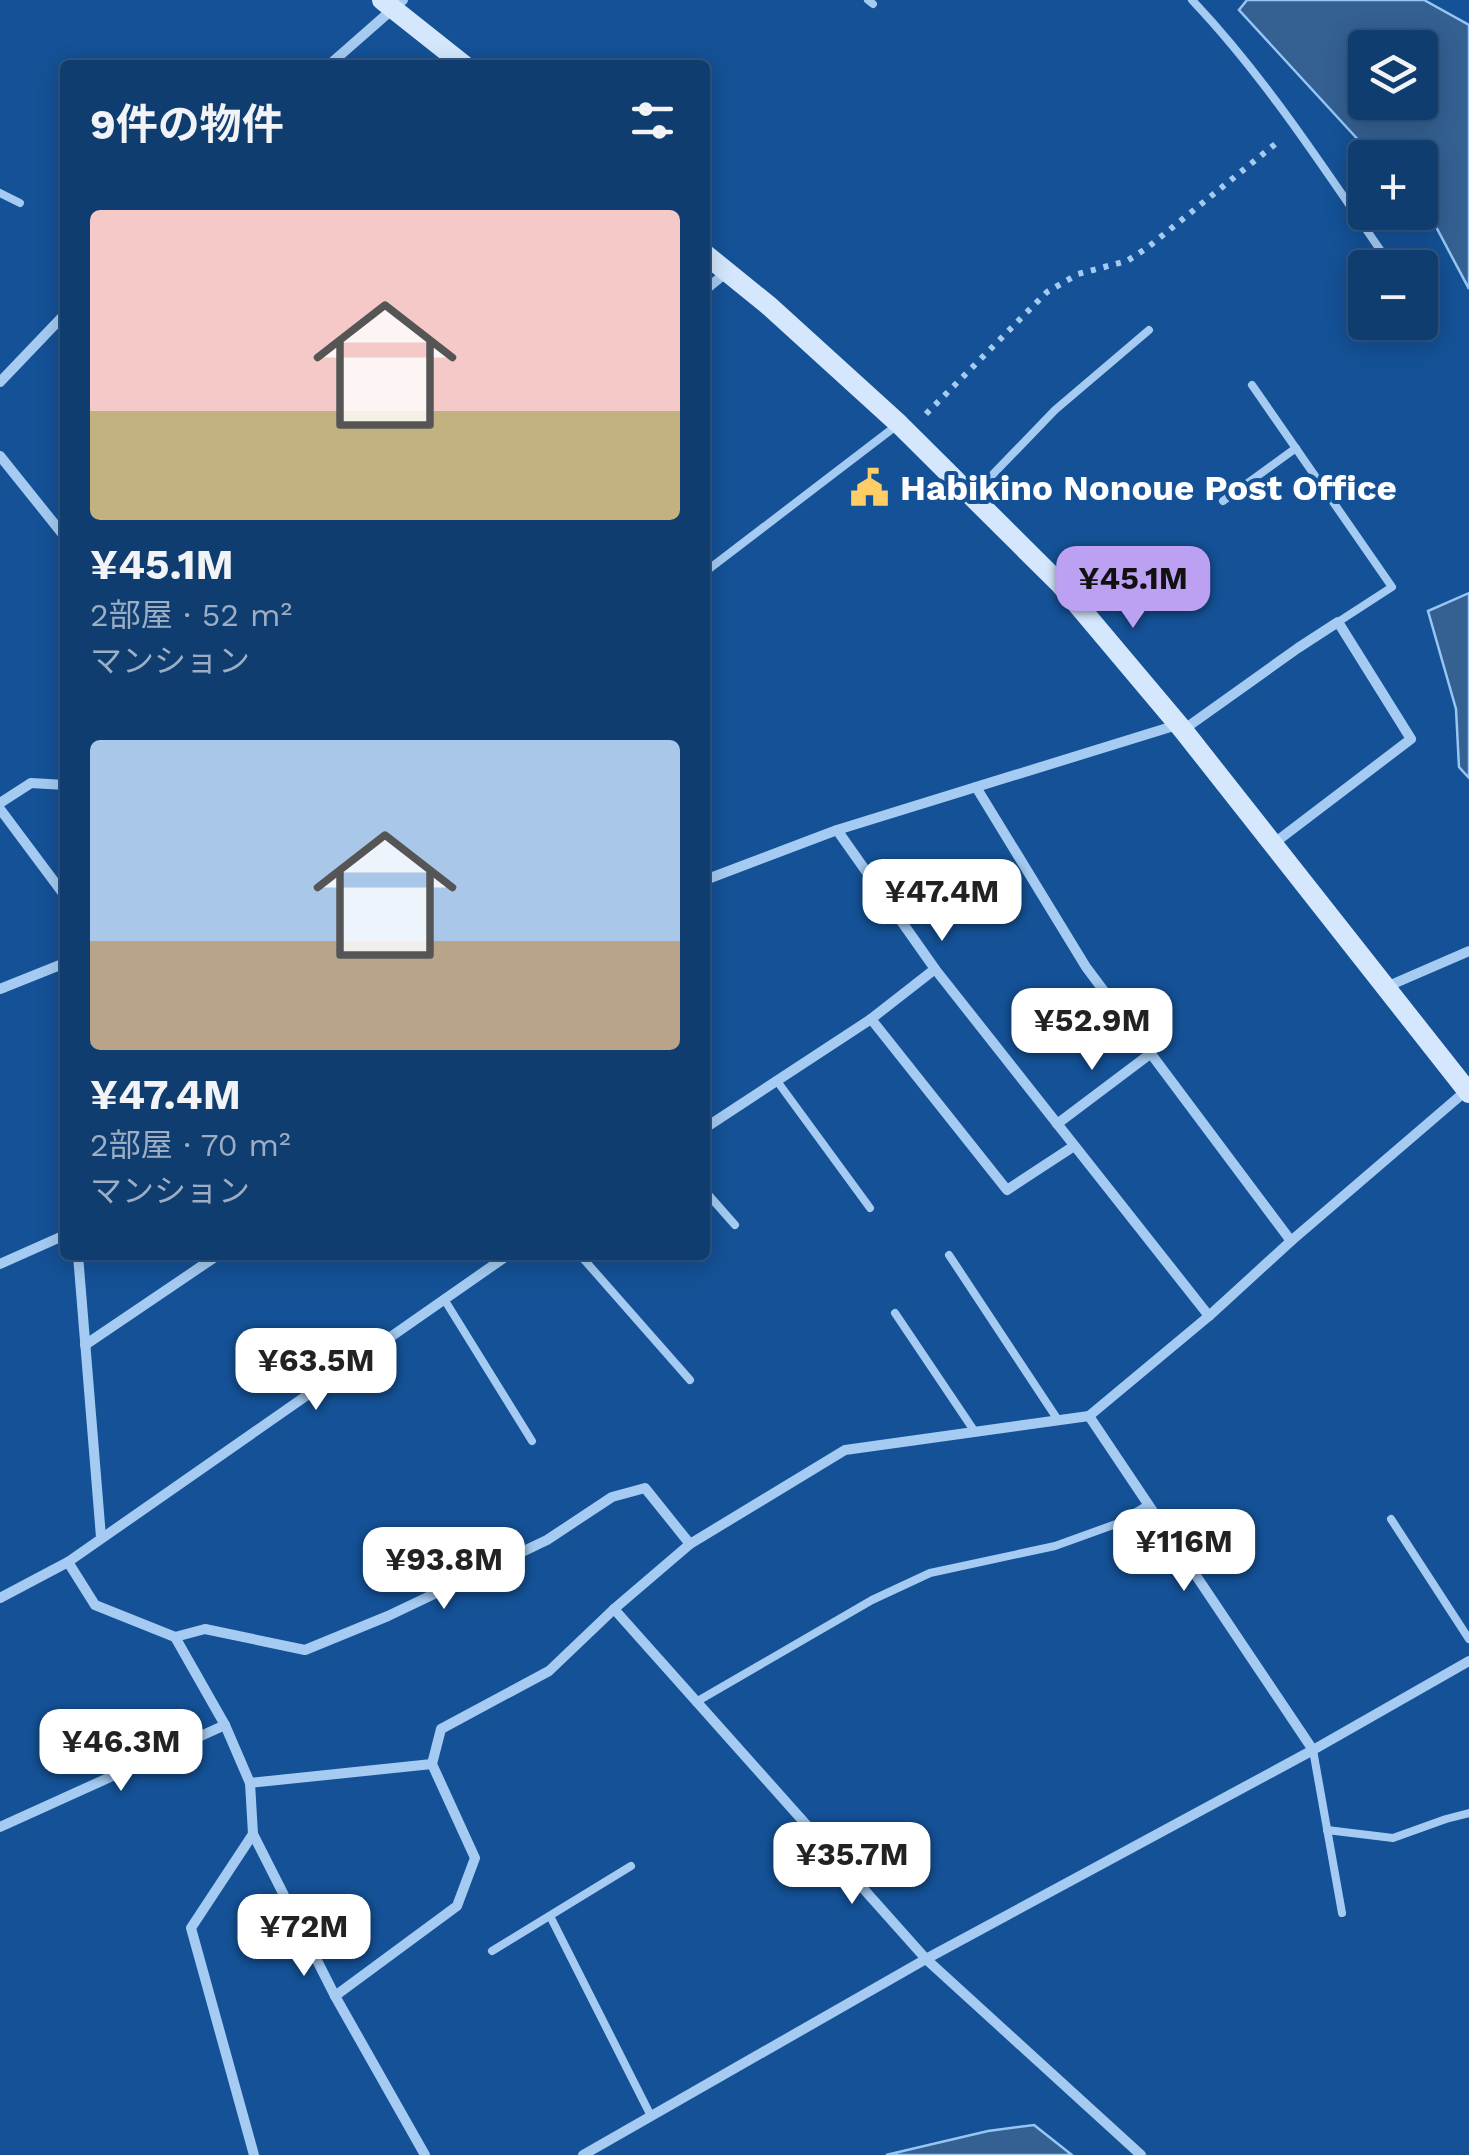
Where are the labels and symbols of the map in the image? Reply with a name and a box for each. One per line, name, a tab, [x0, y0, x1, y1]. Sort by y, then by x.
public building icon: Habikino Nonoue Post Office	[849, 467, 891, 509]
place label: Habikino Nonoue Post Office	[900, 467, 1397, 509]
pin: ¥45.1M	[1052, 546, 1214, 631]
pin: ¥47.4M	[861, 859, 1023, 944]
pin: ¥52.9M	[1011, 988, 1173, 1073]
pin: ¥63.5M	[235, 1328, 397, 1413]
pin: ¥116M	[1114, 1509, 1254, 1594]
pin: ¥93.8M	[363, 1527, 525, 1612]
pin: ¥46.3M	[40, 1709, 202, 1794]
pin: ¥35.7M	[771, 1822, 933, 1907]
pin: ¥72M	[245, 1894, 363, 1979]

